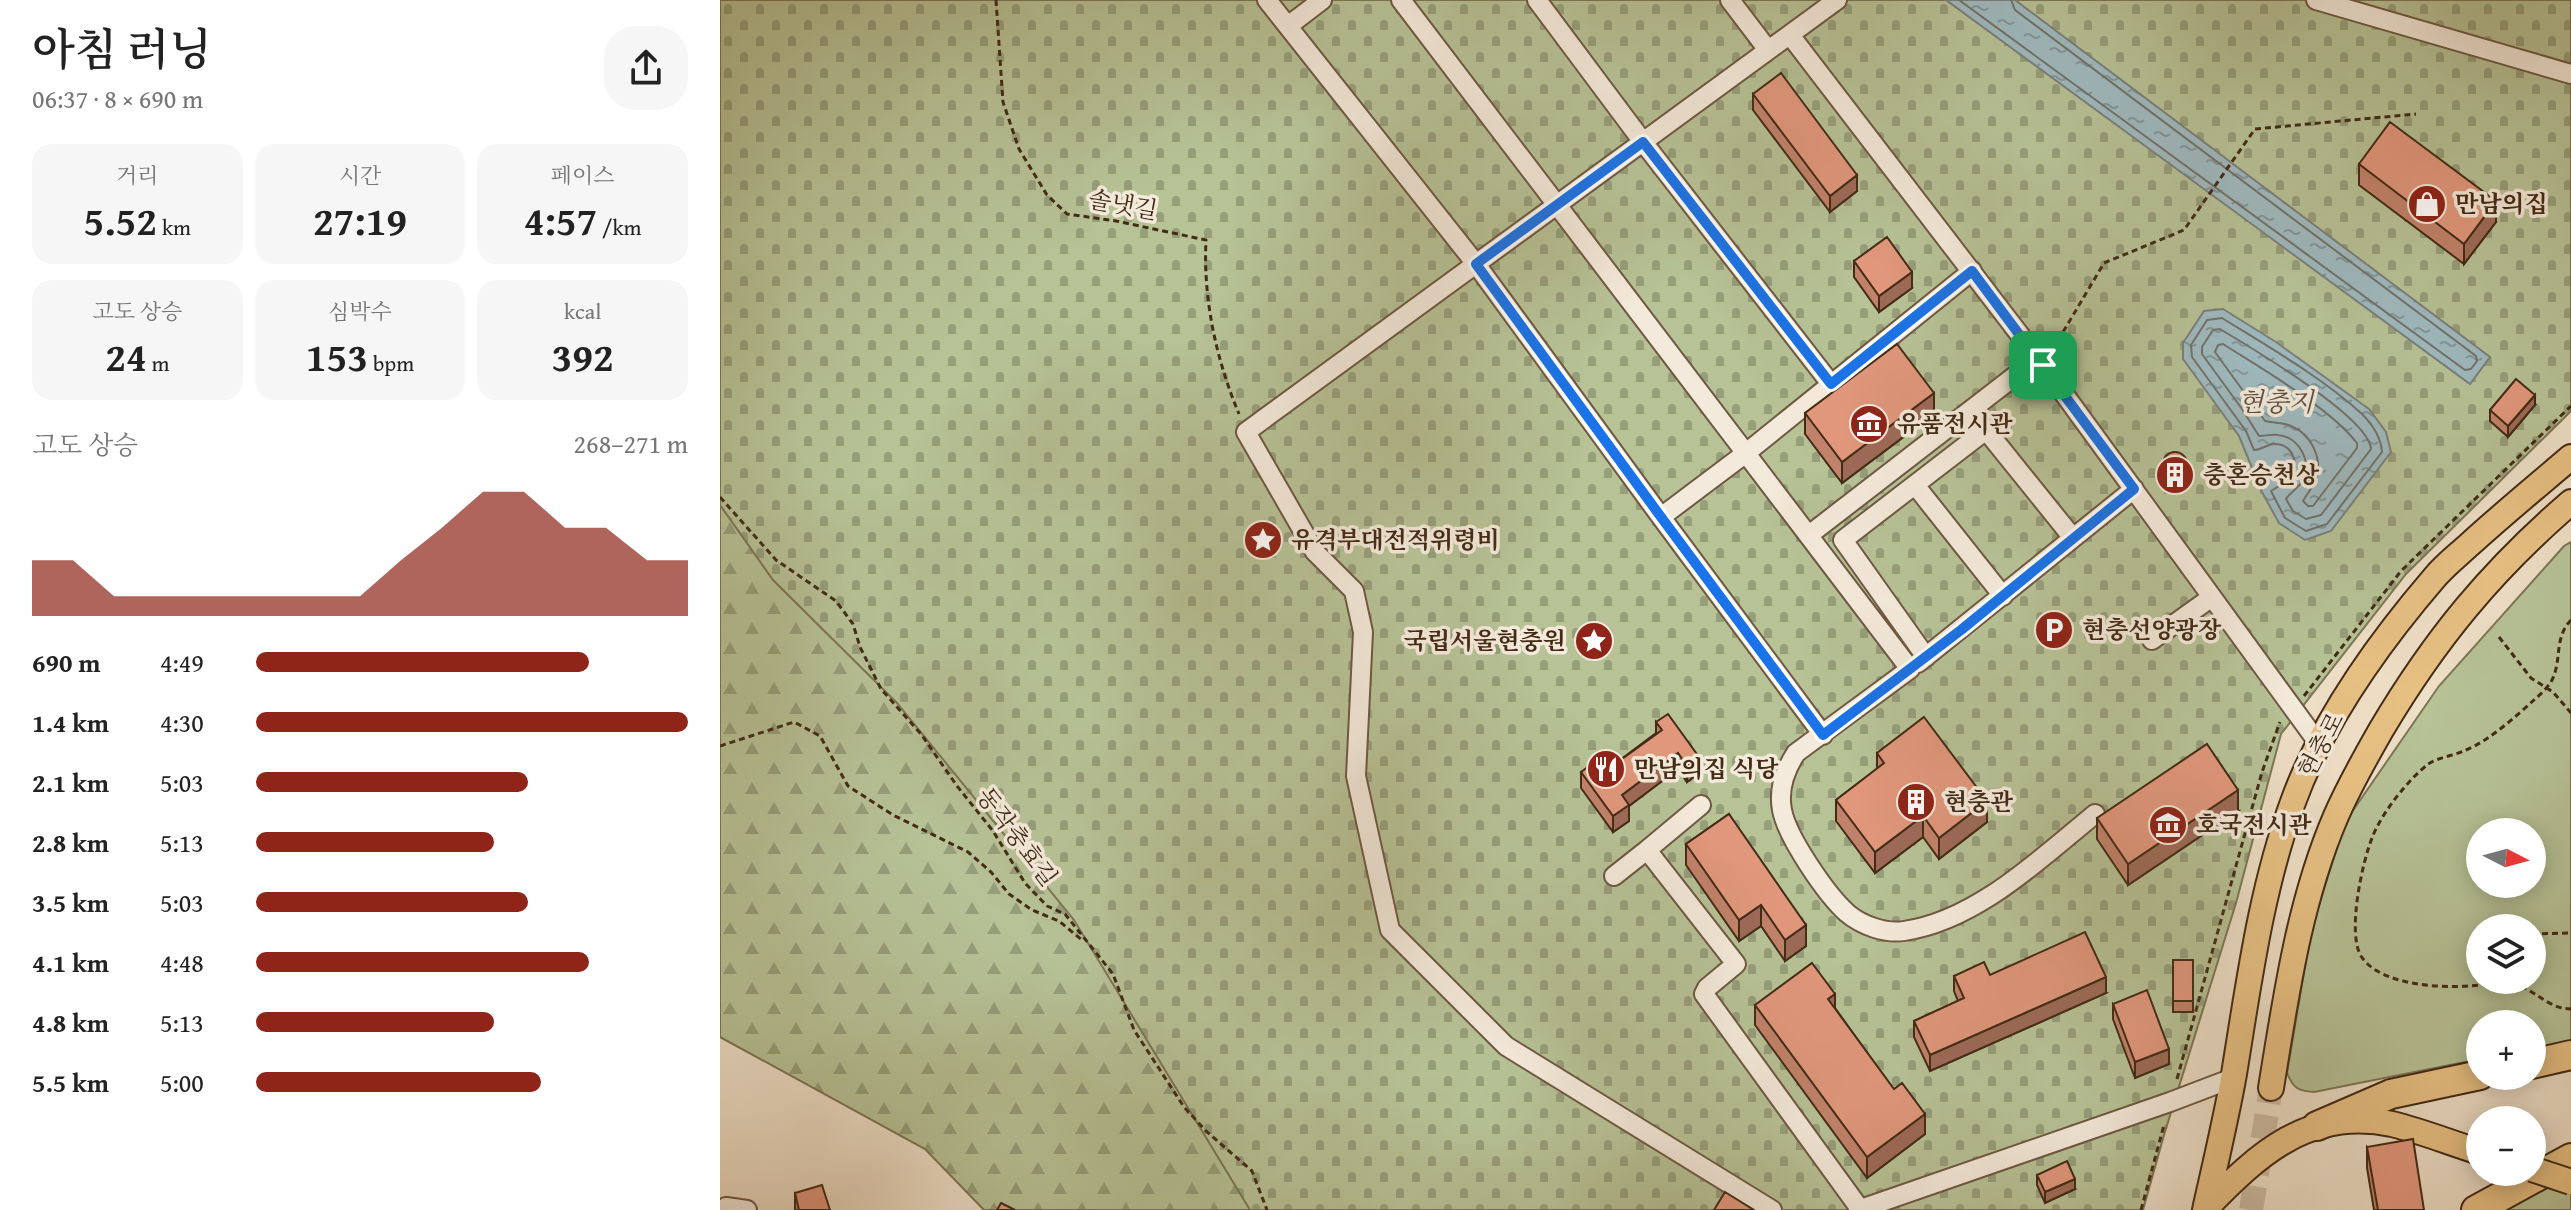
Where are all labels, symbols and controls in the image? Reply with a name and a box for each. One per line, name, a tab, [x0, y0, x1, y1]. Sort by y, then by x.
text: 아침 러닝	[32, 17, 212, 81]
button: share	[604, 26, 688, 110]
text: 06:37 · 8 × 690 m	[32, 79, 203, 118]
text: 거리	[116, 159, 159, 191]
text: 시간	[339, 159, 381, 191]
text: 페이스	[551, 159, 615, 191]
street label: 솔냇길	[1086, 181, 1160, 228]
shop icon: 만남의집	[2406, 183, 2448, 225]
place label: 만남의집	[2455, 186, 2548, 221]
text: 5.52	[84, 191, 157, 250]
text: 27:19	[313, 191, 407, 250]
text: 4:57	[524, 191, 597, 250]
text: km	[157, 211, 191, 243]
text: /km	[597, 211, 642, 243]
text: 고도 상승	[92, 295, 182, 327]
text: 심박수	[328, 295, 392, 327]
text: kcal	[564, 295, 601, 327]
text: 24	[105, 327, 147, 386]
text: 153	[306, 327, 368, 386]
text: 392	[552, 327, 614, 386]
pin	[2009, 331, 2077, 399]
icon: arrive	[2021, 343, 2065, 387]
text: m	[147, 347, 169, 379]
text: bpm	[368, 347, 414, 379]
water label: 현충지	[2238, 382, 2316, 421]
museum icon: 유품전시관	[1848, 403, 1890, 445]
place label: 유품전시관	[1897, 406, 2013, 441]
text: 268–271 m	[574, 424, 688, 463]
text: 고도 상승	[32, 425, 138, 464]
building icon: 충혼승천상	[2154, 454, 2196, 496]
place label: 충혼승천상	[2203, 457, 2320, 492]
place icon: 유격부대전적위령비	[1242, 519, 1284, 561]
place label: 유격부대전적위령비	[1291, 522, 1500, 557]
parking icon: 현충선양광장	[2033, 609, 2075, 651]
place label: 현충선양광장	[2082, 612, 2222, 647]
place icon: 국립서울현충원	[1573, 620, 1615, 662]
place label: 국립서울현충원	[1404, 623, 1566, 658]
text: 690 m	[32, 643, 100, 682]
text: 4:49	[160, 643, 204, 682]
text: 1.4 km	[32, 703, 109, 742]
text: 4:30	[160, 703, 204, 742]
street label: 현충로	[2289, 706, 2352, 784]
restaurant icon: 만남의집 식당	[1585, 748, 1627, 790]
place label: 만남의집 식당	[1634, 751, 1779, 786]
text: 2.1 km	[32, 763, 109, 802]
text: 5:03	[160, 763, 204, 802]
street label: 동작충효길	[969, 780, 1066, 894]
building icon: 현충관	[1895, 781, 1937, 823]
place label: 현충관	[1944, 784, 2014, 819]
museum icon: 호국전시관	[2147, 804, 2189, 846]
place label: 호국전시관	[2196, 807, 2312, 842]
north arrow	[2466, 818, 2546, 898]
map controls	[2466, 818, 2546, 1186]
text: 2.8 km	[32, 823, 109, 862]
text: 5:13	[160, 823, 204, 862]
text: 3.5 km	[32, 883, 109, 922]
text: 5:03	[160, 883, 204, 922]
button: layers	[2466, 914, 2546, 994]
text: 4.1 km	[32, 943, 109, 982]
text: 4:48	[160, 943, 204, 982]
text: 4.8 km	[32, 1003, 109, 1042]
text: 5:13	[160, 1003, 204, 1042]
button: +	[2466, 1010, 2546, 1090]
text: 5.5 km	[32, 1063, 109, 1102]
text: 5:00	[160, 1063, 204, 1102]
button: −	[2466, 1106, 2546, 1186]

